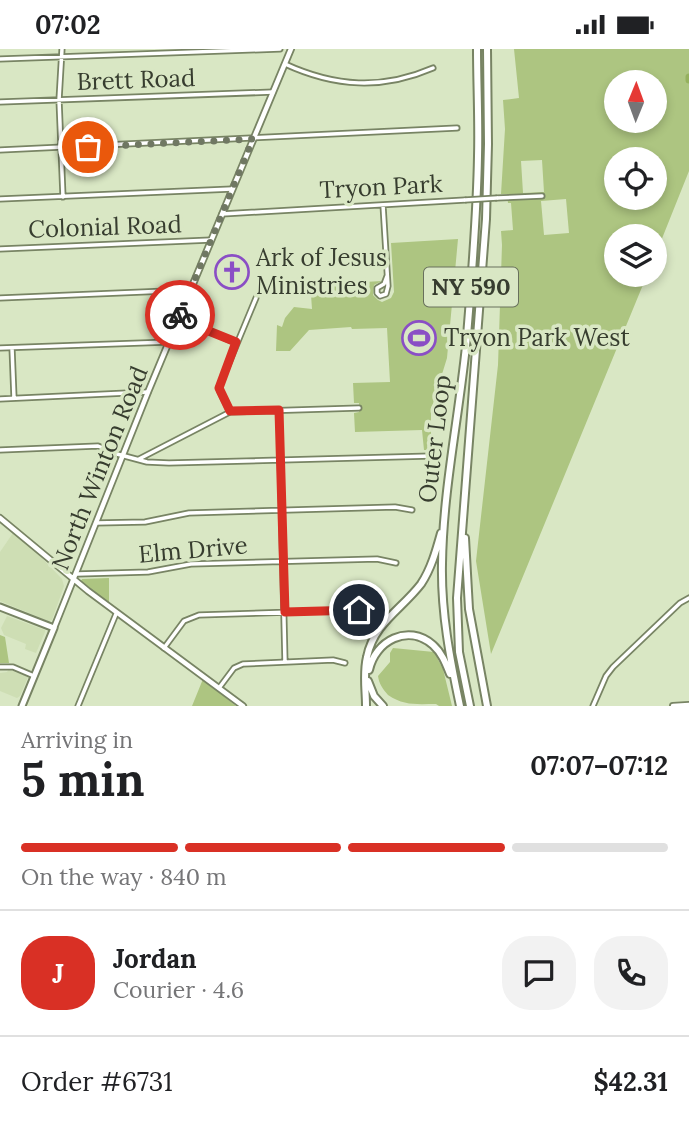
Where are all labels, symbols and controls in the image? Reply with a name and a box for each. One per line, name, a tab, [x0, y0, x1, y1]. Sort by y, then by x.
text: 07:02	[35, 8, 101, 41]
street label: Brett Road	[76, 62, 196, 97]
north arrow	[604, 70, 667, 133]
map controls	[604, 70, 667, 287]
pin	[58, 117, 118, 177]
icon: bag	[69, 128, 107, 166]
button: locate	[604, 147, 667, 210]
street label: Tryon Park	[319, 168, 443, 205]
street label: Colonial Road	[28, 208, 182, 245]
button: layers	[604, 224, 667, 287]
place label: Ark of Jesus Ministries	[255, 242, 387, 301]
church icon: Ark of Jesus Ministries	[213, 253, 251, 291]
road number: NY 590	[424, 267, 518, 307]
courier	[145, 280, 215, 350]
icon: bike	[161, 296, 199, 334]
sports icon: Tryon Park West	[400, 319, 438, 357]
place label: Tryon Park West	[444, 322, 630, 353]
street label: North Winton Road	[45, 361, 155, 574]
street label: Outer Loop	[411, 373, 458, 505]
street label: Elm Drive	[137, 529, 249, 570]
pin	[329, 580, 389, 640]
icon: home	[340, 591, 378, 629]
text: Arriving in	[21, 725, 133, 754]
text: 07:07–07:12	[530, 749, 668, 782]
text: 5 min	[21, 750, 145, 809]
text: On the way · 840 m	[21, 862, 227, 891]
button: chat	[502, 936, 576, 1010]
button: phone	[594, 936, 668, 1010]
text: Jordan	[113, 942, 197, 975]
text: J	[52, 957, 64, 990]
text: Courier · 4.6	[113, 975, 244, 1004]
text: Order #6731	[21, 1065, 173, 1098]
text: $42.31	[593, 1065, 668, 1098]

